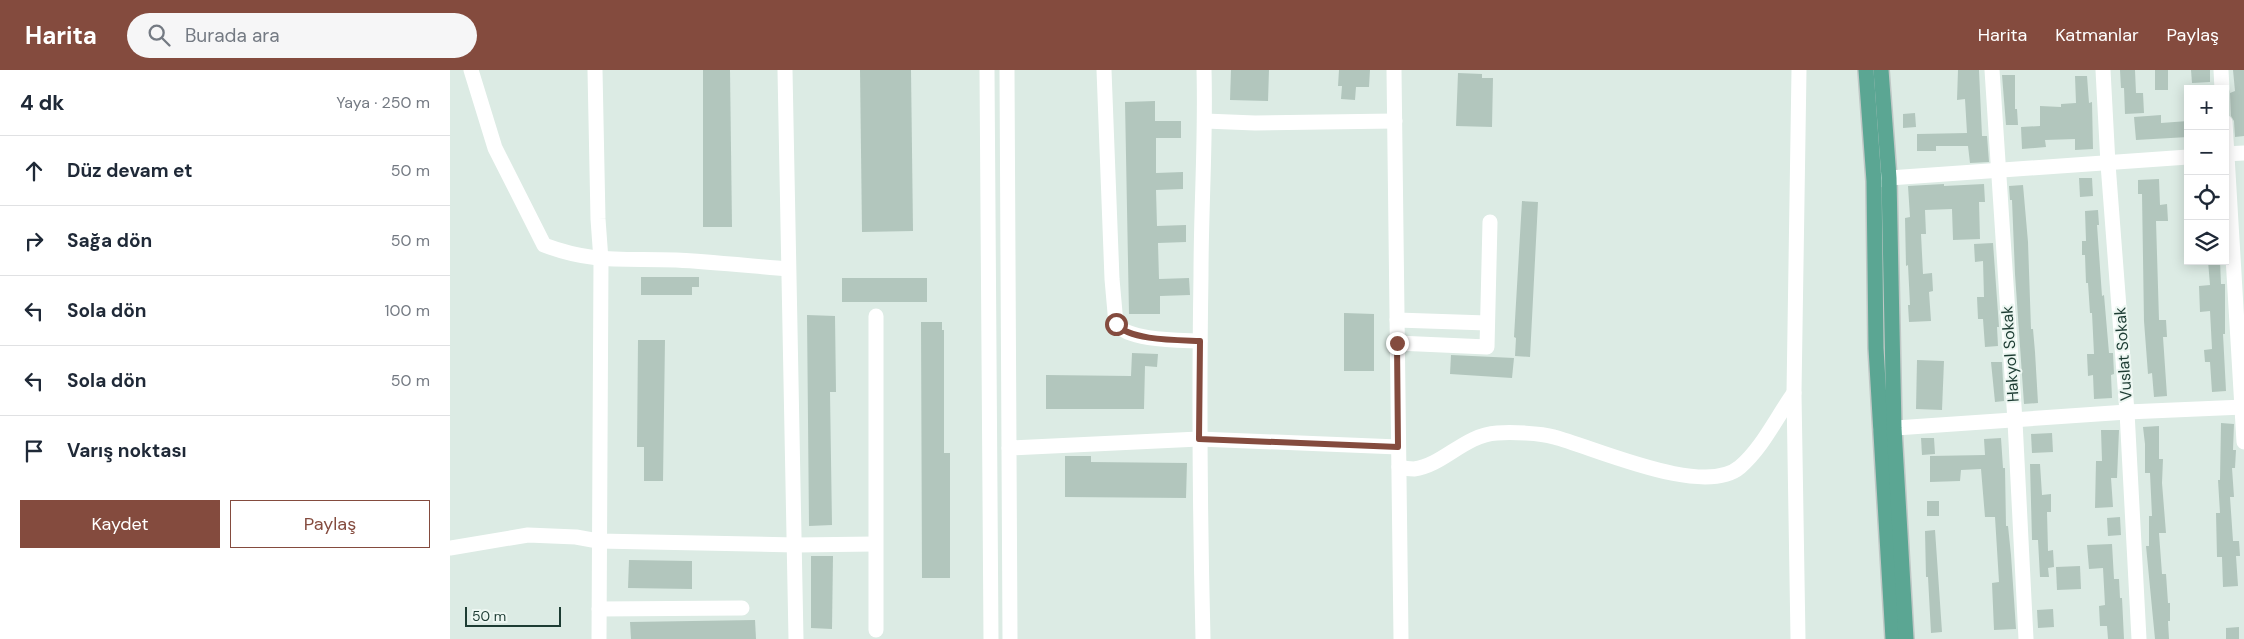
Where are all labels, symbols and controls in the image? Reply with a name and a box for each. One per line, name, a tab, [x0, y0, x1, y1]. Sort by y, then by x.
search box	[127, 13, 477, 58]
text: Harita	[25, 20, 97, 51]
icon: search	[145, 21, 173, 49]
text: Burada ara	[185, 23, 280, 48]
text: Harita	[1978, 23, 2027, 47]
text: Katmanlar	[2055, 23, 2139, 47]
text: Paylaş	[2167, 23, 2219, 47]
map controls	[2184, 85, 2229, 265]
button: +	[2184, 85, 2229, 130]
text: 4 dk	[20, 89, 64, 117]
text: Yaya · 250 m	[336, 92, 430, 113]
button: −	[2184, 130, 2229, 175]
icon: ahead	[20, 157, 48, 185]
text: Düz devam et	[67, 158, 193, 183]
text: 50 m	[391, 160, 430, 181]
button: locate	[2184, 175, 2229, 220]
button: layers	[2184, 220, 2229, 265]
icon: right	[20, 227, 48, 255]
text: Sağa dön	[67, 228, 152, 253]
text: 50 m	[391, 230, 430, 251]
icon: left	[20, 297, 48, 325]
text: Sola dön	[67, 298, 147, 323]
text: 100 m	[385, 300, 430, 321]
street label: Hakyol Sokak	[1996, 305, 2024, 403]
street label: Vuslat Sokak	[2109, 306, 2137, 402]
route start	[1105, 313, 1128, 336]
route end	[1386, 332, 1409, 355]
icon: left	[20, 367, 48, 395]
text: Sola dön	[67, 368, 147, 393]
text: 50 m	[391, 370, 430, 391]
icon: arrive	[20, 437, 48, 465]
text: Varış noktası	[67, 438, 187, 463]
button: Kaydet	[20, 500, 220, 548]
button: Paylaş	[230, 500, 430, 548]
scale bar	[465, 604, 561, 627]
text: 50 m	[472, 607, 506, 625]

